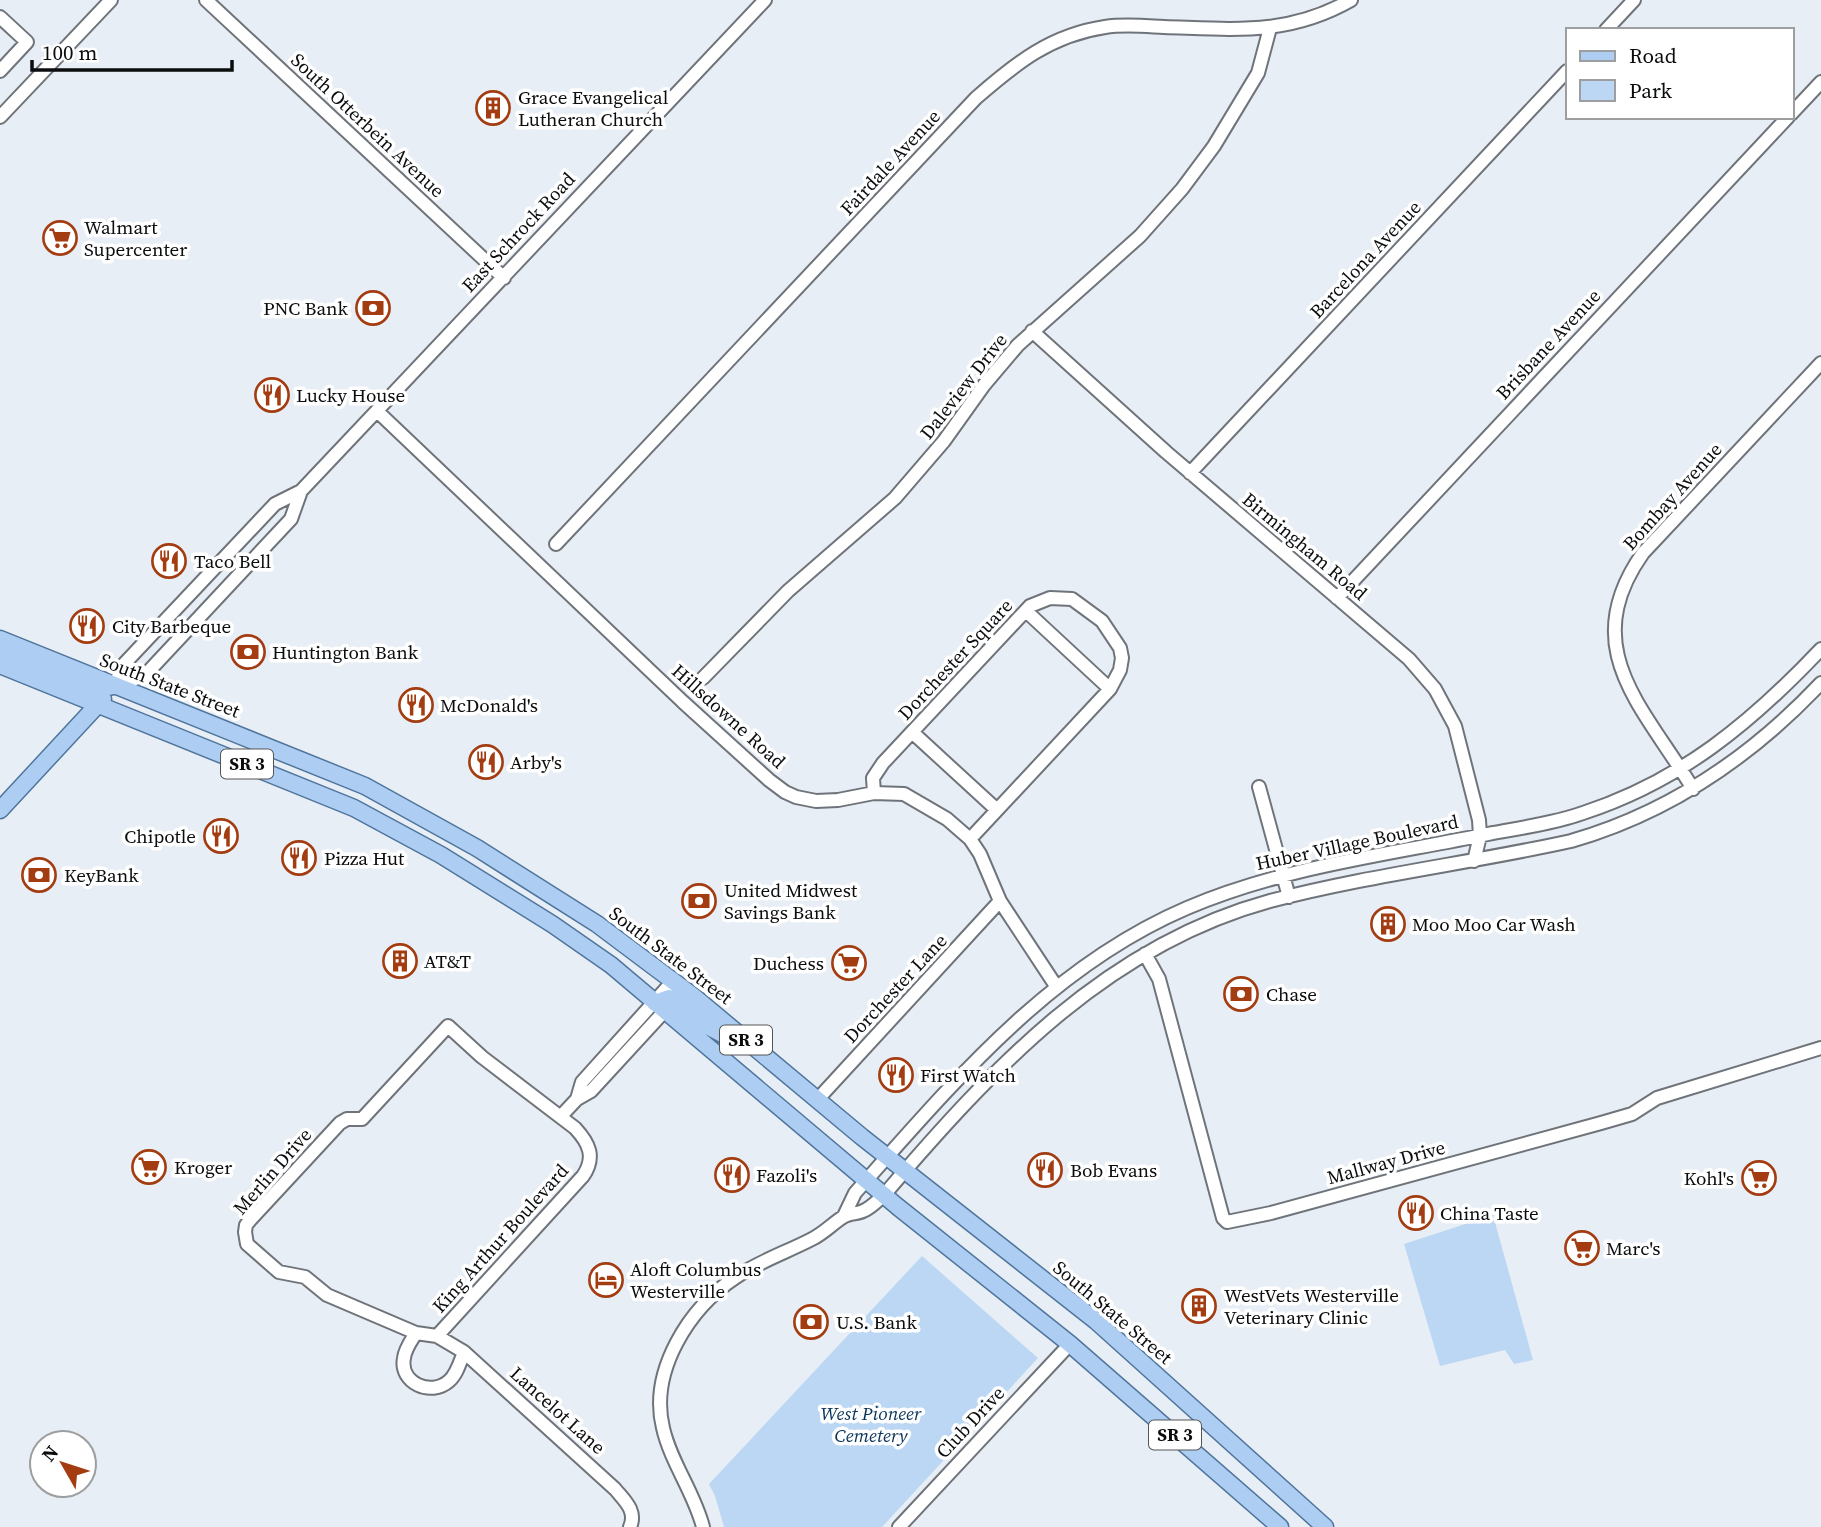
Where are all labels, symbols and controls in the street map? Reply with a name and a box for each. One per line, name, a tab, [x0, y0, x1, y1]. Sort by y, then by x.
scale bar	[32, 28, 231, 72]
legend	[1566, 28, 1793, 119]
text: 100 m	[42, 38, 97, 67]
text: Road	[1629, 41, 1677, 70]
street label: South Otterbein Avenue	[286, 47, 450, 203]
text: Park	[1629, 76, 1673, 105]
place label: Grace Evangelical Lutheran Church	[518, 84, 669, 132]
building icon: Grace Evangelical Lutheran Church	[474, 89, 512, 127]
street label: Fairdale Avenue	[834, 103, 946, 221]
street label: East Schrock Road	[455, 166, 581, 298]
street label: Barcelona Avenue	[1304, 194, 1426, 324]
place label: Walmart Supercenter	[84, 214, 187, 262]
supermarket icon: Walmart Supercenter	[41, 219, 79, 257]
street label: Brisbane Avenue	[1490, 283, 1606, 405]
bank icon: PNC Bank	[354, 289, 392, 327]
place label: PNC Bank	[263, 295, 349, 321]
street label: Daleview Drive	[913, 328, 1013, 444]
restaurant icon: Lucky House	[253, 376, 291, 414]
place label: Lucky House	[296, 382, 405, 408]
street label: Bombay Avenue	[1617, 437, 1727, 555]
street label: Birmingham Road	[1237, 486, 1373, 606]
restaurant icon: Taco Bell	[150, 542, 188, 580]
place label: Taco Bell	[194, 548, 272, 574]
street label: Dorchester Square	[892, 593, 1018, 725]
restaurant icon: City Barbeque	[68, 607, 106, 645]
place label: City Barbeque	[112, 613, 231, 639]
bank icon: Huntington Bank	[229, 633, 267, 671]
place label: Huntington Bank	[272, 639, 419, 665]
street label: South State Street	[96, 646, 244, 724]
street label: Hillsdowne Road	[667, 658, 792, 774]
restaurant icon: McDonald's	[397, 686, 435, 724]
place label: McDonald's	[440, 692, 538, 718]
restaurant icon: Arby's	[467, 743, 505, 781]
place label: Arby's	[510, 749, 562, 775]
road number: SR 3	[221, 750, 273, 778]
street label: Huber Village Boulevard	[1253, 808, 1461, 876]
restaurant icon: Chipotle	[202, 817, 240, 855]
place label: Chipotle	[124, 823, 196, 849]
restaurant icon: Pizza Hut	[280, 839, 318, 877]
place label: Pizza Hut	[324, 845, 405, 871]
bank icon: KeyBank	[20, 856, 58, 894]
place label: KeyBank	[64, 862, 139, 888]
place label: United Midwest Savings Bank	[724, 877, 858, 925]
bank icon: United Midwest Savings Bank	[680, 882, 718, 920]
street label: South State Street	[604, 900, 739, 1010]
building icon: Moo Moo Car Wash	[1369, 905, 1407, 943]
place label: Moo Moo Car Wash	[1412, 911, 1576, 937]
street label: Dorchester Lane	[838, 928, 952, 1048]
building icon: AT&T	[381, 942, 419, 980]
supermarket icon: Duchess	[830, 944, 868, 982]
place label: AT&T	[424, 948, 471, 974]
place label: Duchess	[753, 950, 824, 976]
bank icon: Chase	[1222, 975, 1260, 1013]
place label: Chase	[1266, 981, 1317, 1007]
road number: SR 3	[720, 1026, 772, 1055]
restaurant icon: First Watch	[877, 1056, 915, 1094]
place label: First Watch	[920, 1062, 1016, 1088]
street label: Merlin Drive	[227, 1122, 317, 1220]
street label: Mallway Drive	[1324, 1134, 1448, 1190]
supermarket icon: Kroger	[130, 1148, 168, 1186]
restaurant icon: Bob Evans	[1026, 1151, 1064, 1189]
place label: Kroger	[174, 1154, 232, 1180]
restaurant icon: Fazoli's	[713, 1156, 751, 1194]
place label: Bob Evans	[1070, 1157, 1157, 1183]
street label: King Arthur Boulevard	[426, 1158, 574, 1318]
supermarket icon: Kohl's	[1740, 1159, 1778, 1197]
place label: Fazoli's	[756, 1162, 817, 1188]
place label: Kohl's	[1684, 1165, 1734, 1191]
restaurant icon: China Taste	[1397, 1194, 1435, 1232]
place label: China Taste	[1440, 1200, 1539, 1226]
supermarket icon: Marc's	[1563, 1229, 1601, 1267]
place label: Marc's	[1606, 1235, 1661, 1261]
street label: South State Street	[1048, 1255, 1179, 1370]
place label: Aloft Columbus Westerville	[630, 1256, 761, 1304]
hotel icon: Aloft Columbus Westerville	[587, 1261, 625, 1299]
place label: WestVets Westerville Veterinary Clinic	[1224, 1282, 1399, 1330]
building icon: WestVets Westerville Veterinary Clinic	[1180, 1287, 1218, 1325]
bank icon: U.S. Bank	[792, 1303, 830, 1341]
place label: U.S. Bank	[836, 1309, 918, 1335]
street label: Lancelot Lane	[505, 1360, 611, 1460]
street label: Club Drive	[930, 1380, 1010, 1464]
park label: West Pioneer Cemetery	[821, 1400, 923, 1448]
road number: SR 3	[1149, 1420, 1201, 1450]
north arrow	[28, 1429, 98, 1499]
text: N	[35, 1440, 64, 1467]

